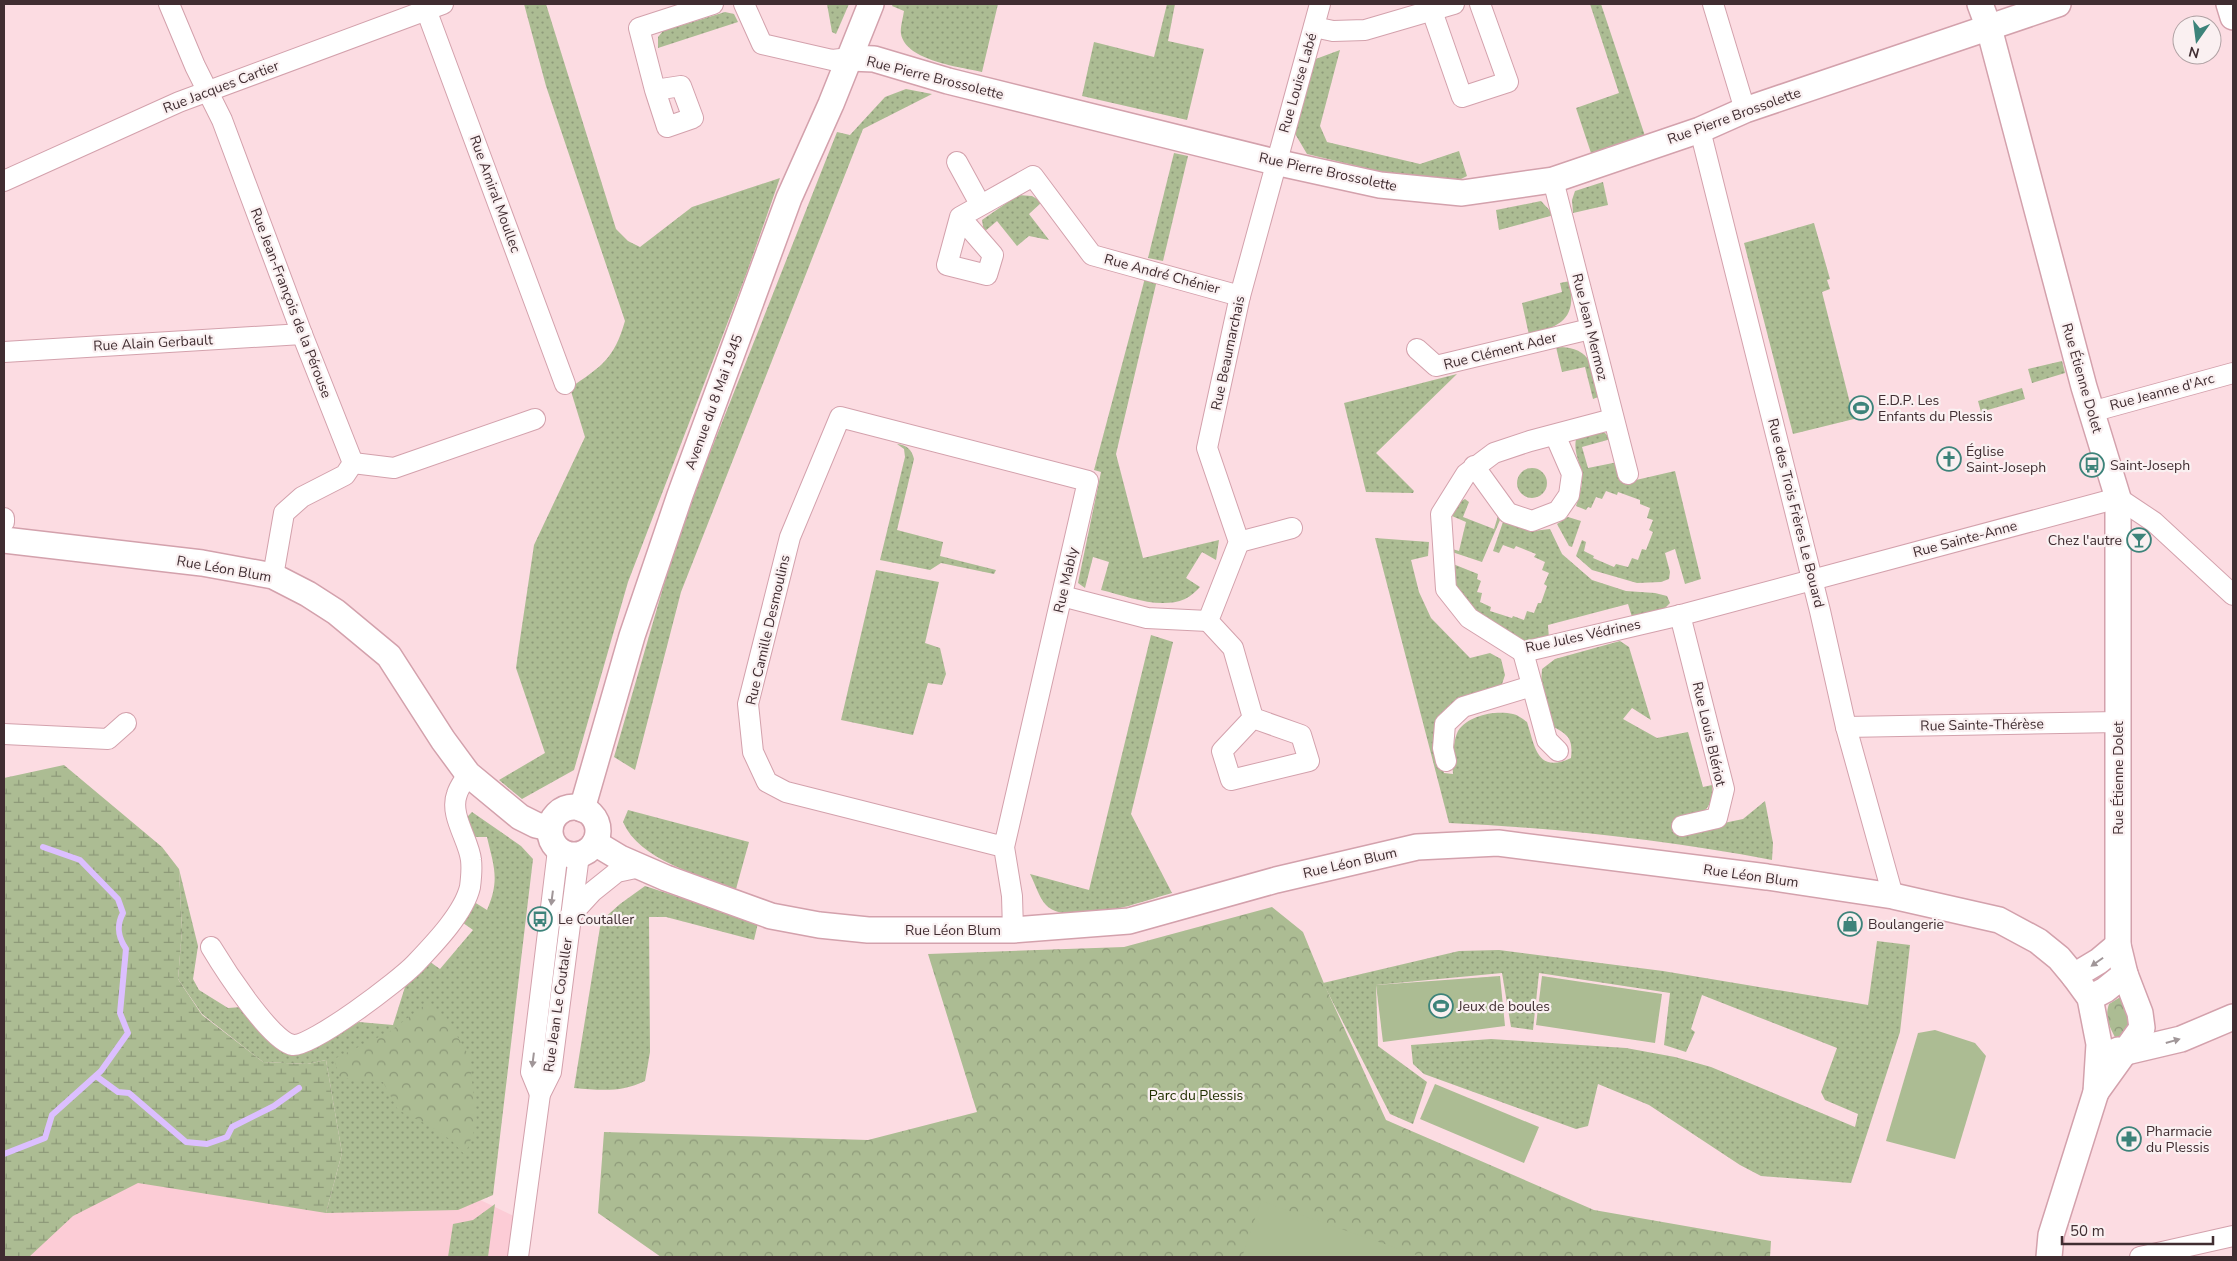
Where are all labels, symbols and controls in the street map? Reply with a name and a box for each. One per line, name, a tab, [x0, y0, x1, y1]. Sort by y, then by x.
north arrow	[2172, 15, 2222, 65]
street label: Rue Louise Labé	[1275, 31, 1321, 135]
text: N	[2187, 42, 2201, 63]
street label: Rue Pierre Brossolette	[864, 52, 1006, 104]
street label: Rue Jacques Cartier	[160, 56, 282, 118]
street label: Rue Pierre Brossolette	[1665, 83, 1803, 149]
street label: Rue Amiral Moullec	[465, 133, 525, 256]
street label: Rue Pierre Brossolette	[1257, 148, 1399, 196]
street label: Rue Jean-François de la Pérouse	[246, 205, 336, 401]
street label: Rue André Chénier	[1102, 249, 1222, 299]
street label: Rue Jean Mermoz	[1567, 271, 1613, 383]
street label: Rue Beaumarchais	[1207, 294, 1249, 412]
street label: Rue Étienne Dolet	[2057, 321, 2107, 435]
street label: Rue Clément Ader	[1441, 328, 1559, 374]
street label: Rue Alain Gerbault	[93, 330, 213, 356]
street label: Avenue du 8 Mai 1945	[681, 332, 747, 472]
street label: Rue Jeanne d'Arc	[2108, 369, 2217, 415]
place label: E.D.P. Les Enfants du Plessis	[1878, 391, 1993, 426]
sports icon: E.D.P. Les Enfants du Plessis	[1848, 395, 1874, 421]
street label: Rue des Trois Frères Le Bouard	[1763, 416, 1829, 610]
place label: Église Saint-Joseph	[1966, 442, 2046, 477]
church icon: Église Saint-Joseph	[1936, 446, 1962, 472]
bus stop icon: Saint-Joseph	[2079, 452, 2105, 478]
place label: Saint-Joseph	[2110, 456, 2190, 475]
street label: Rue Sainte-Anne	[1911, 516, 2019, 562]
bar icon: Chez l'autre	[2126, 527, 2152, 553]
place label: Chez l'autre	[2048, 531, 2122, 550]
street label: Rue Mably	[1049, 544, 1083, 615]
street label: Rue Léon Blum	[175, 551, 273, 587]
street label: Rue Camille Desmoulins	[741, 553, 795, 707]
street label: Rue Jules Védrines	[1524, 614, 1643, 657]
street label: Rue Louis Blériot	[1688, 680, 1730, 788]
street label: Rue Sainte-Thérèse	[1920, 714, 2044, 736]
street label: Rue Étienne Dolet	[2109, 721, 2128, 835]
street label: Rue Léon Blum	[1301, 843, 1399, 883]
street label: Rue Léon Blum	[1702, 860, 1800, 892]
one-way arrow	[547, 891, 555, 907]
bus stop icon: Le Coutaller	[527, 906, 553, 932]
place label: Le Coutaller	[558, 910, 634, 929]
shop icon: Boulangerie	[1837, 911, 1863, 937]
place label: Boulangerie	[1868, 915, 1944, 934]
street label: Rue Léon Blum	[905, 921, 1001, 940]
street label: Rue Jean Le Coutaller	[539, 937, 577, 1073]
one-way arrow	[2090, 957, 2104, 967]
sports icon: Jeux de boules	[1428, 993, 1454, 1019]
place label: Jeux de boules	[1457, 997, 1550, 1016]
one-way arrow	[2166, 1037, 2181, 1045]
one-way arrow	[529, 1052, 537, 1068]
park label: Parc du Plessis	[1149, 1086, 1243, 1105]
place label: Pharmacie du Plessis	[2146, 1122, 2212, 1157]
pharmacy icon: Pharmacie du Plessis	[2116, 1126, 2142, 1152]
scale bar	[2062, 1214, 2213, 1246]
text: 50 m	[2070, 1221, 2105, 1241]

